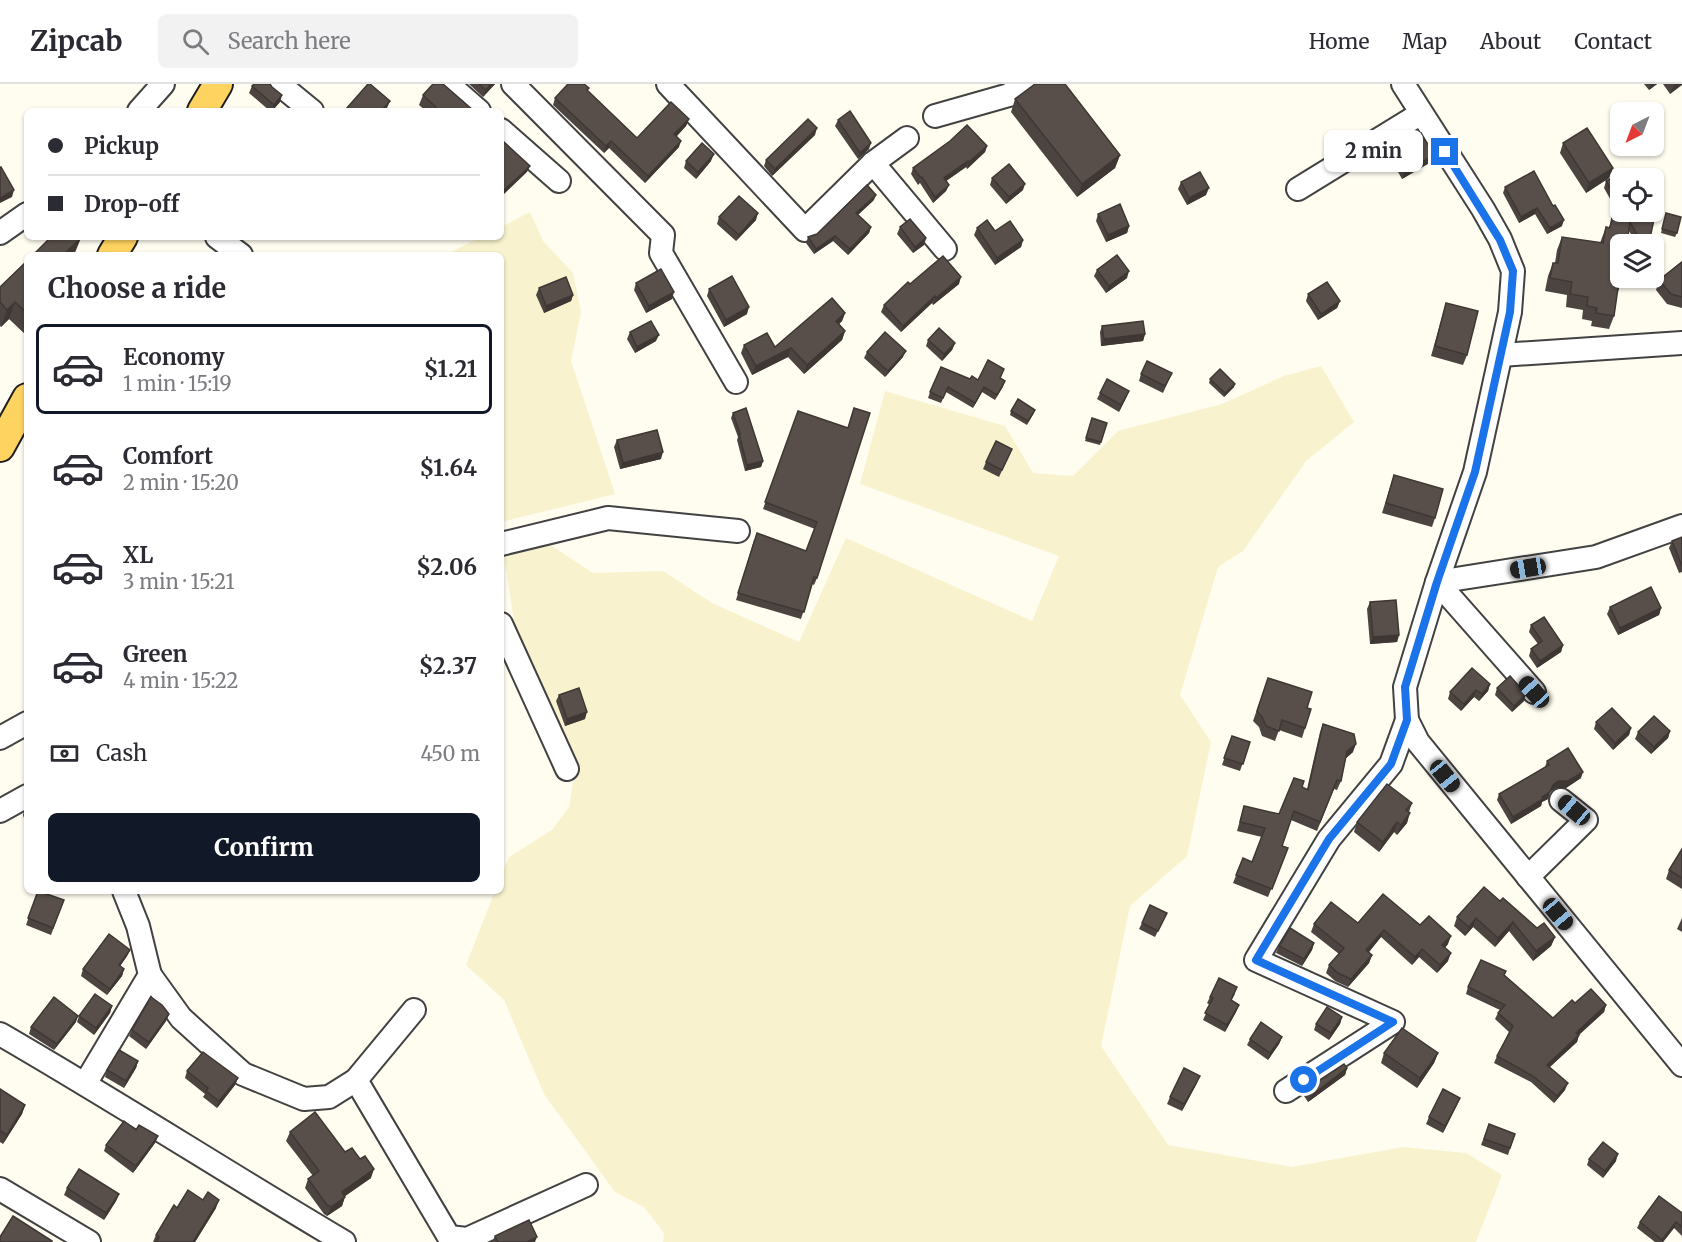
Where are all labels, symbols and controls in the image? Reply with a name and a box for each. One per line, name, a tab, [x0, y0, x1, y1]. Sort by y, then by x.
search box	[158, 14, 578, 68]
text: Zipcab	[30, 23, 122, 59]
icon: search	[179, 25, 212, 58]
text: Search here	[227, 27, 351, 55]
text: Home	[1309, 28, 1369, 55]
text: Map	[1402, 28, 1447, 55]
text: About	[1480, 28, 1541, 55]
text: Contact	[1574, 28, 1652, 55]
north arrow	[1610, 102, 1664, 156]
map controls	[1610, 102, 1664, 288]
callout: 2 min	[1325, 131, 1424, 173]
text: Pickup	[84, 132, 159, 160]
text: 2 min	[1345, 138, 1402, 163]
route end	[1431, 138, 1458, 165]
button: locate	[1610, 168, 1664, 222]
text: Drop-off	[84, 190, 179, 218]
button: layers	[1610, 234, 1664, 288]
text: Choose a ride	[48, 271, 226, 305]
icon: car	[51, 342, 105, 396]
text: Economy	[123, 343, 224, 371]
text: $1.21	[424, 355, 477, 383]
text: 1 min · 15:19	[123, 371, 232, 396]
icon: car	[51, 441, 105, 495]
text: Comfort	[123, 442, 213, 470]
text: $1.64	[419, 454, 477, 482]
text: 2 min · 15:20	[123, 470, 239, 495]
icon: car	[51, 540, 105, 594]
text: XL	[123, 541, 153, 569]
text: $2.06	[416, 553, 477, 581]
car	[1509, 556, 1547, 580]
text: 3 min · 15:21	[123, 569, 234, 594]
icon: car	[51, 639, 105, 693]
text: Green	[123, 640, 187, 668]
text: $2.37	[419, 652, 477, 680]
text: 4 min · 15:22	[123, 668, 238, 693]
car	[1515, 673, 1553, 711]
icon: cash	[48, 737, 81, 770]
text: Cash	[96, 739, 147, 767]
text: 450 m	[421, 741, 480, 766]
car	[1427, 756, 1463, 796]
car	[1554, 792, 1594, 828]
button: Confirm	[48, 813, 480, 882]
car	[1540, 894, 1576, 934]
route start	[1290, 1066, 1317, 1093]

